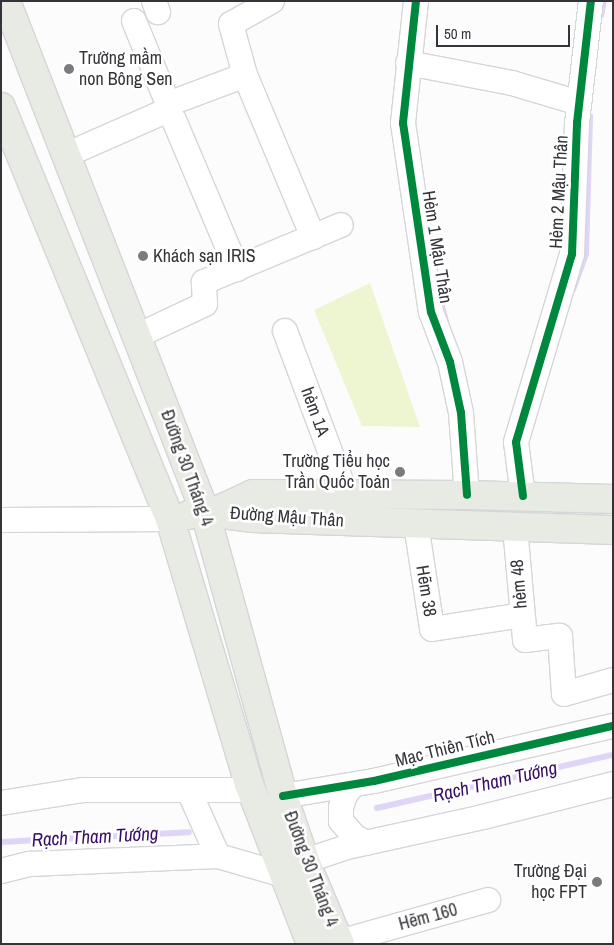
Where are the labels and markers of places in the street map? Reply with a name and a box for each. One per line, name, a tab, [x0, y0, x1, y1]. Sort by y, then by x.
place label: Trường mầm non Bông Sen	[79, 48, 173, 90]
marker: Trường mầm non Bông Sen	[63, 63, 75, 75]
place label: Khách sạn IRIS	[153, 245, 256, 267]
marker: Khách sạn IRIS	[137, 250, 149, 262]
place label: Trường Tiểu học Trần Quốc Toản	[283, 451, 390, 494]
marker: Trường Tiểu học Trần Quốc Toản	[394, 466, 406, 478]
place label: Trường Đại học FPT	[514, 861, 587, 904]
marker: Trường Đại học FPT	[591, 876, 603, 888]

